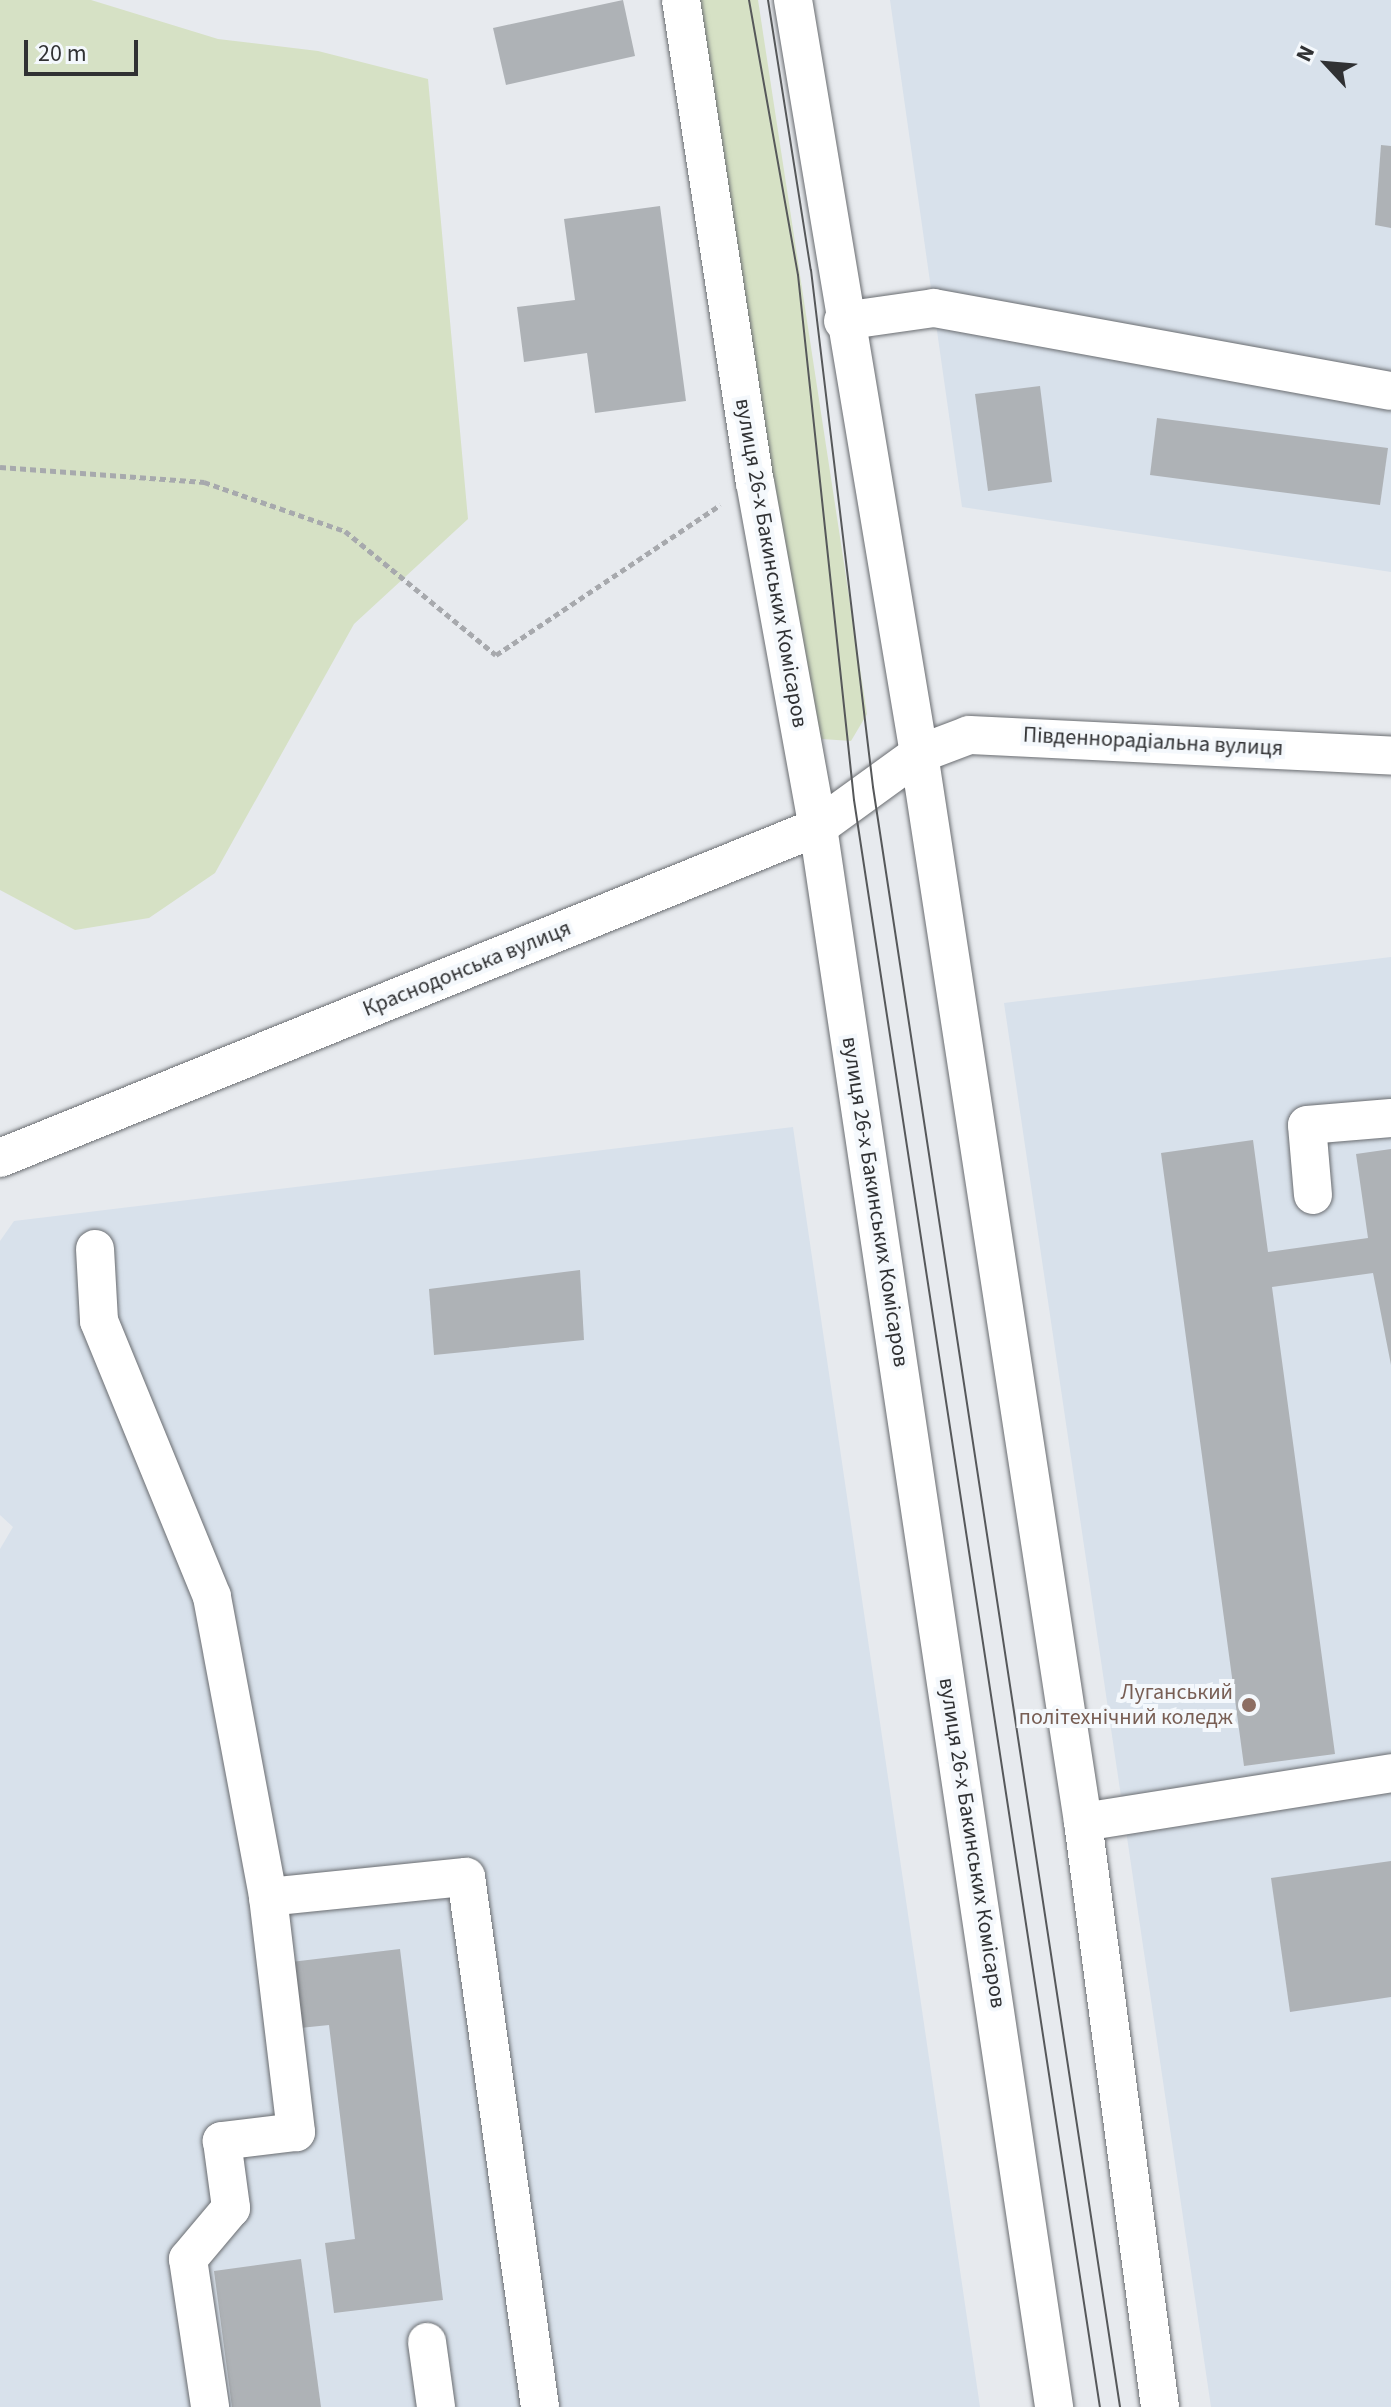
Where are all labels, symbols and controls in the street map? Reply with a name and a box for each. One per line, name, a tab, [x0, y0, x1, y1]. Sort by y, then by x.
scale bar	[28, 24, 142, 74]
north arrow	[1287, 24, 1367, 104]
text: 20 m	[38, 36, 87, 71]
text: N	[1288, 40, 1323, 67]
street label: вулиця 26-х Бакинських Комісаров	[729, 396, 813, 730]
street label: Південнорадіальна вулиця	[1022, 722, 1284, 762]
street label: Краснодонська вулиця	[359, 915, 575, 1023]
street label: вулиця 26-х Бакинських Комісаров	[836, 1035, 914, 1369]
street label: вулиця 26-х Бакинських Комісаров	[933, 1676, 1011, 2010]
place label: Луганський політехнічний коледж	[1019, 1679, 1233, 1730]
marker: Луганський політехнічний коледж	[1240, 1696, 1258, 1714]

